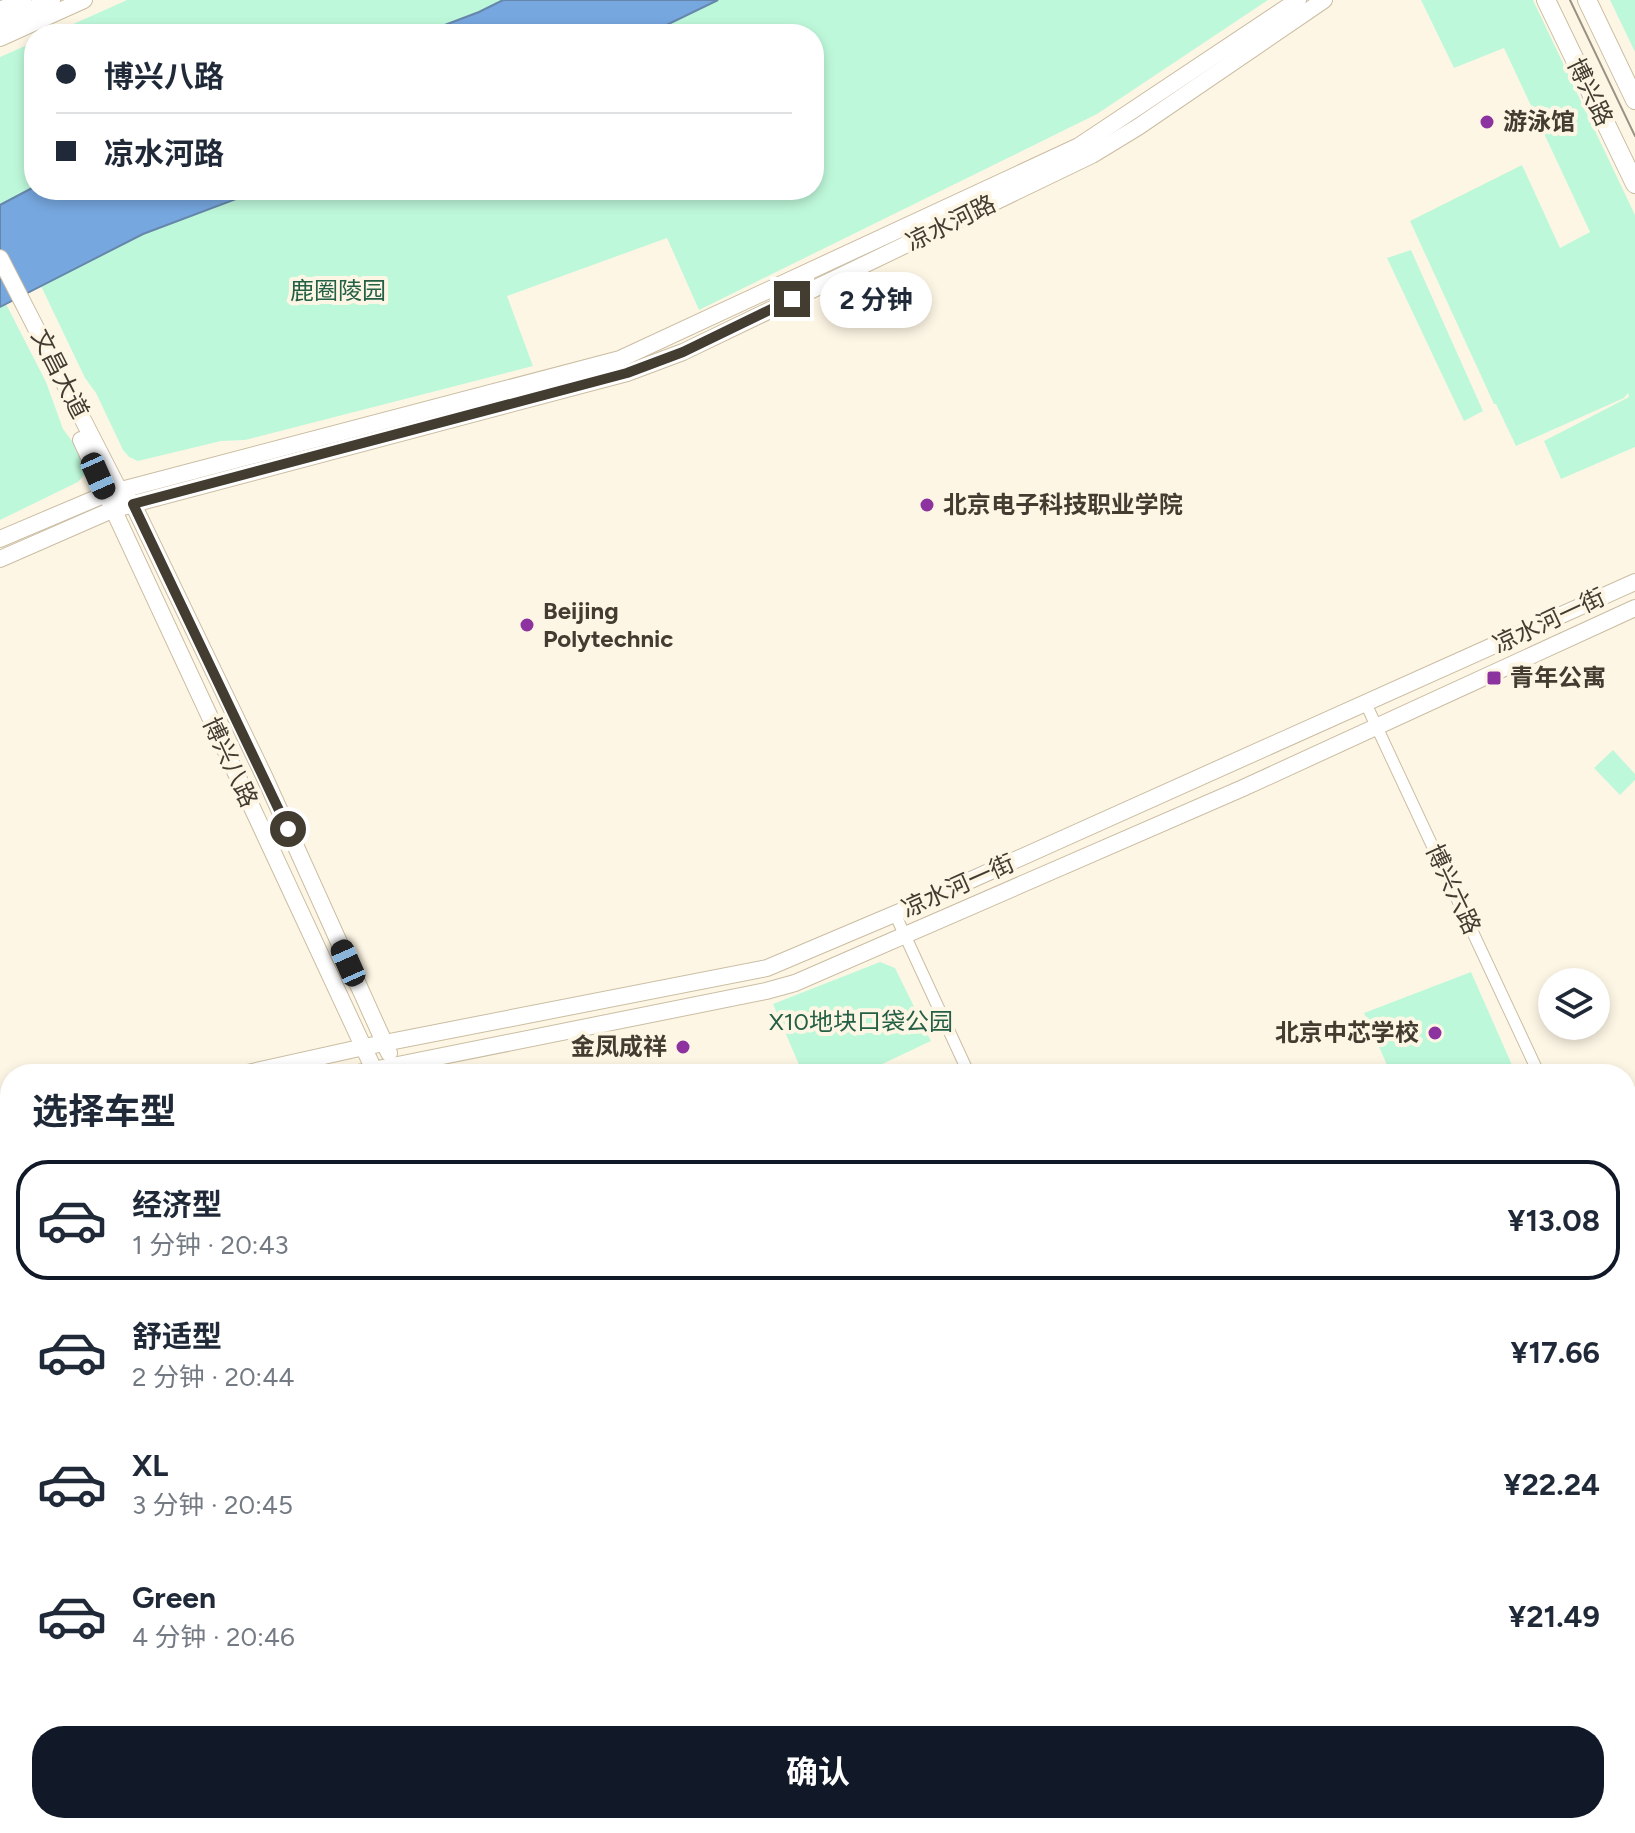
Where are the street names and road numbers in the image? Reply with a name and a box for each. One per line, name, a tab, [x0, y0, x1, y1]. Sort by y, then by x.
street label: 博兴路	[1562, 53, 1619, 130]
street label: 凉水河路	[901, 188, 1000, 257]
street label: 文昌大道	[26, 324, 95, 423]
street label: 凉水河一街	[1488, 582, 1609, 659]
street label: 博兴八路	[197, 712, 264, 811]
street label: 博兴六路	[1420, 839, 1487, 938]
street label: 凉水河一街	[897, 848, 1019, 923]

